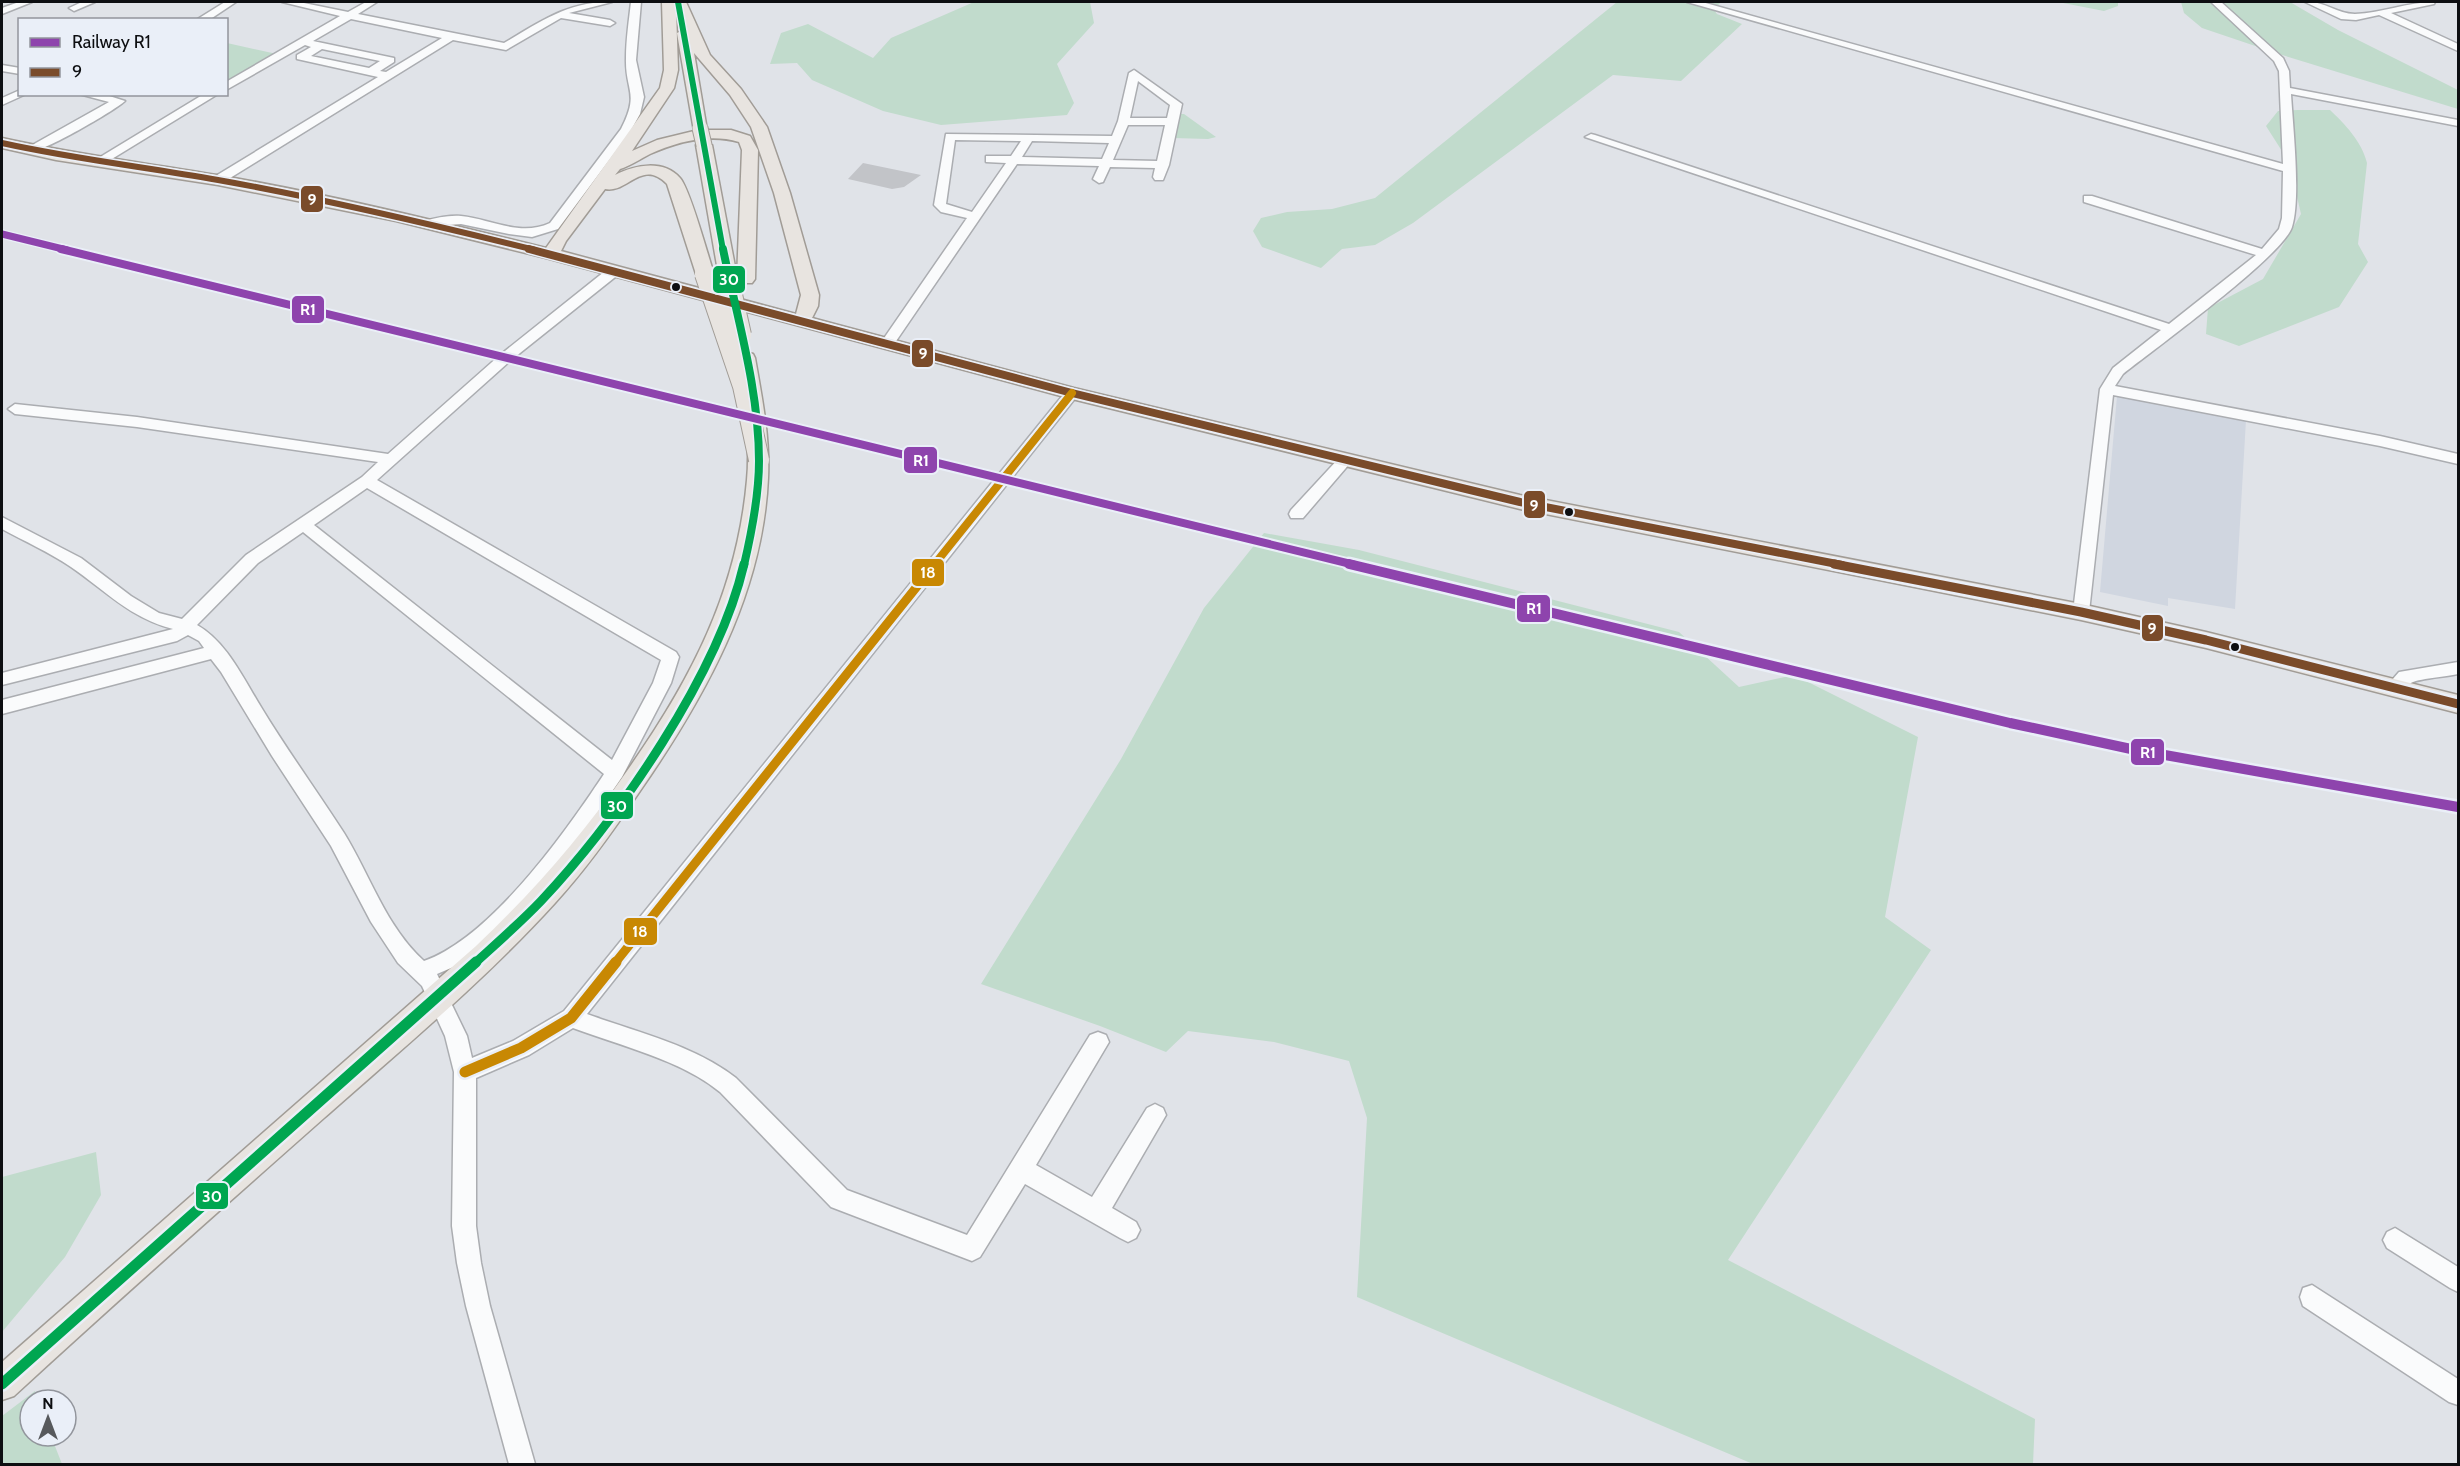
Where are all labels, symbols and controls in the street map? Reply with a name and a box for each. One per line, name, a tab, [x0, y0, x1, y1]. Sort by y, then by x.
legend	[18, 18, 228, 96]
text: Railway R1	[72, 31, 151, 53]
text: 9	[72, 61, 82, 83]
line badge: 9	[300, 185, 324, 213]
text: 9	[308, 190, 317, 209]
line badge: 30	[712, 265, 746, 294]
text: 30	[719, 270, 739, 289]
unlabelled marker	[670, 281, 682, 293]
line badge: R1	[291, 295, 325, 324]
text: R1	[300, 300, 316, 319]
line badge: 9	[911, 339, 934, 368]
text: 9	[919, 344, 928, 363]
line badge: R1	[903, 446, 938, 474]
text: R1	[913, 451, 929, 470]
line badge: 9	[1523, 490, 1546, 519]
text: 9	[1530, 496, 1539, 515]
unlabelled marker	[1563, 506, 1575, 518]
line badge: 18	[911, 558, 945, 587]
text: 18	[920, 563, 936, 582]
line badge: R1	[1516, 594, 1551, 623]
text: R1	[1526, 599, 1542, 618]
line badge: 9	[2141, 614, 2164, 642]
text: 9	[2148, 619, 2157, 638]
unlabelled marker	[2229, 641, 2241, 653]
line badge: R1	[2130, 738, 2165, 766]
text: R1	[2140, 743, 2156, 762]
line badge: 30	[600, 791, 634, 820]
text: 30	[607, 797, 627, 816]
line badge: 18	[623, 917, 658, 946]
text: 18	[632, 922, 648, 941]
line badge: 30	[195, 1182, 229, 1210]
text: 30	[202, 1187, 222, 1206]
north arrow	[18, 1388, 78, 1448]
text: N	[42, 1394, 54, 1413]

